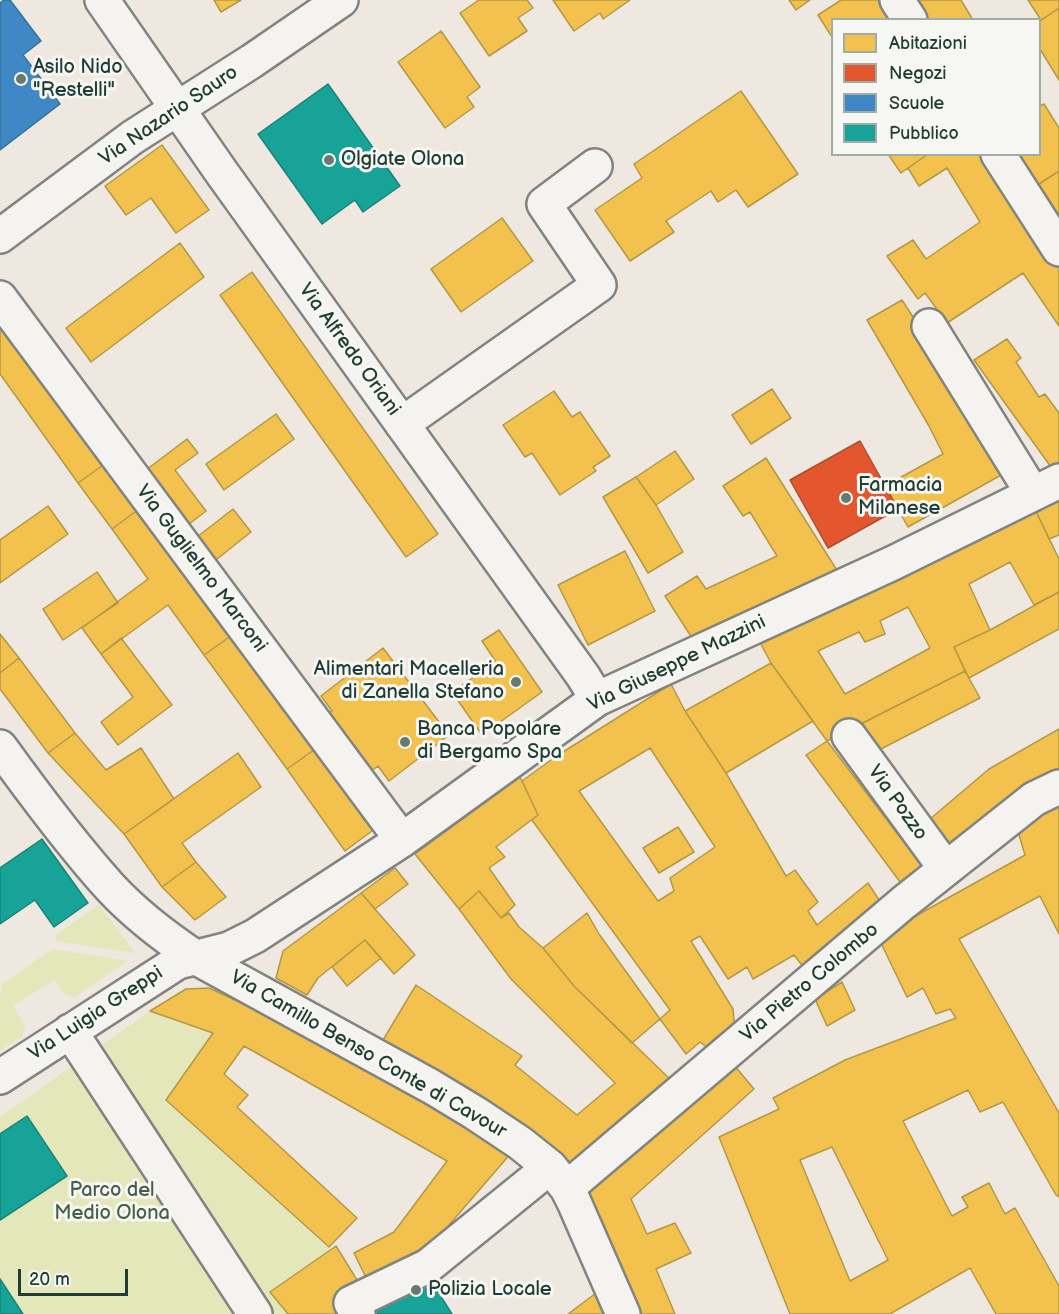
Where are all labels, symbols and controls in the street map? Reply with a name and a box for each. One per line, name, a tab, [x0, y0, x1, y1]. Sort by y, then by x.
legend	[831, 18, 1041, 156]
text: Abitazioni	[889, 33, 967, 54]
place label: Asilo Nido "Restelli"	[33, 56, 123, 103]
street label: Via Nazario Sauro	[95, 61, 243, 171]
text: Negozi	[889, 63, 947, 84]
marker: Asilo Nido "Restelli"	[14, 72, 28, 86]
text: Scuole	[889, 93, 944, 114]
text: Pubblico	[889, 123, 959, 144]
place label: Olgiate Olona	[341, 148, 464, 172]
marker: Olgiate Olona	[322, 153, 336, 167]
street label: Via Alfredo Oriani	[293, 279, 405, 421]
place label: Farmacia Milanese	[858, 474, 942, 521]
street label: Via Guglielmo Marconi	[130, 480, 272, 658]
marker: Farmacia Milanese	[839, 491, 853, 505]
street label: Via Giuseppe Mazzini	[584, 610, 770, 718]
place label: Alimentari Macelleria di Zanella Stefano	[314, 658, 504, 705]
marker: Alimentari Macelleria di Zanella Stefano	[509, 675, 523, 689]
place label: Banca Popolare di Bergamo Spa	[417, 718, 562, 765]
marker: Banca Popolare di Bergamo Spa	[398, 735, 412, 749]
street label: Via Pozzo	[862, 761, 932, 845]
street label: Via Pietro Colombo	[736, 918, 884, 1048]
street label: Via Luigia Greppi	[24, 962, 168, 1066]
street label: Via Camillo Benso Conte di Cavour	[226, 966, 510, 1144]
park label: Parco del Medio Olona	[54, 1179, 170, 1226]
scale bar	[21, 1257, 130, 1295]
text: 20 m	[29, 1269, 70, 1290]
place label: Polizia Locale	[428, 1278, 552, 1302]
marker: Polizia Locale	[409, 1283, 423, 1297]

